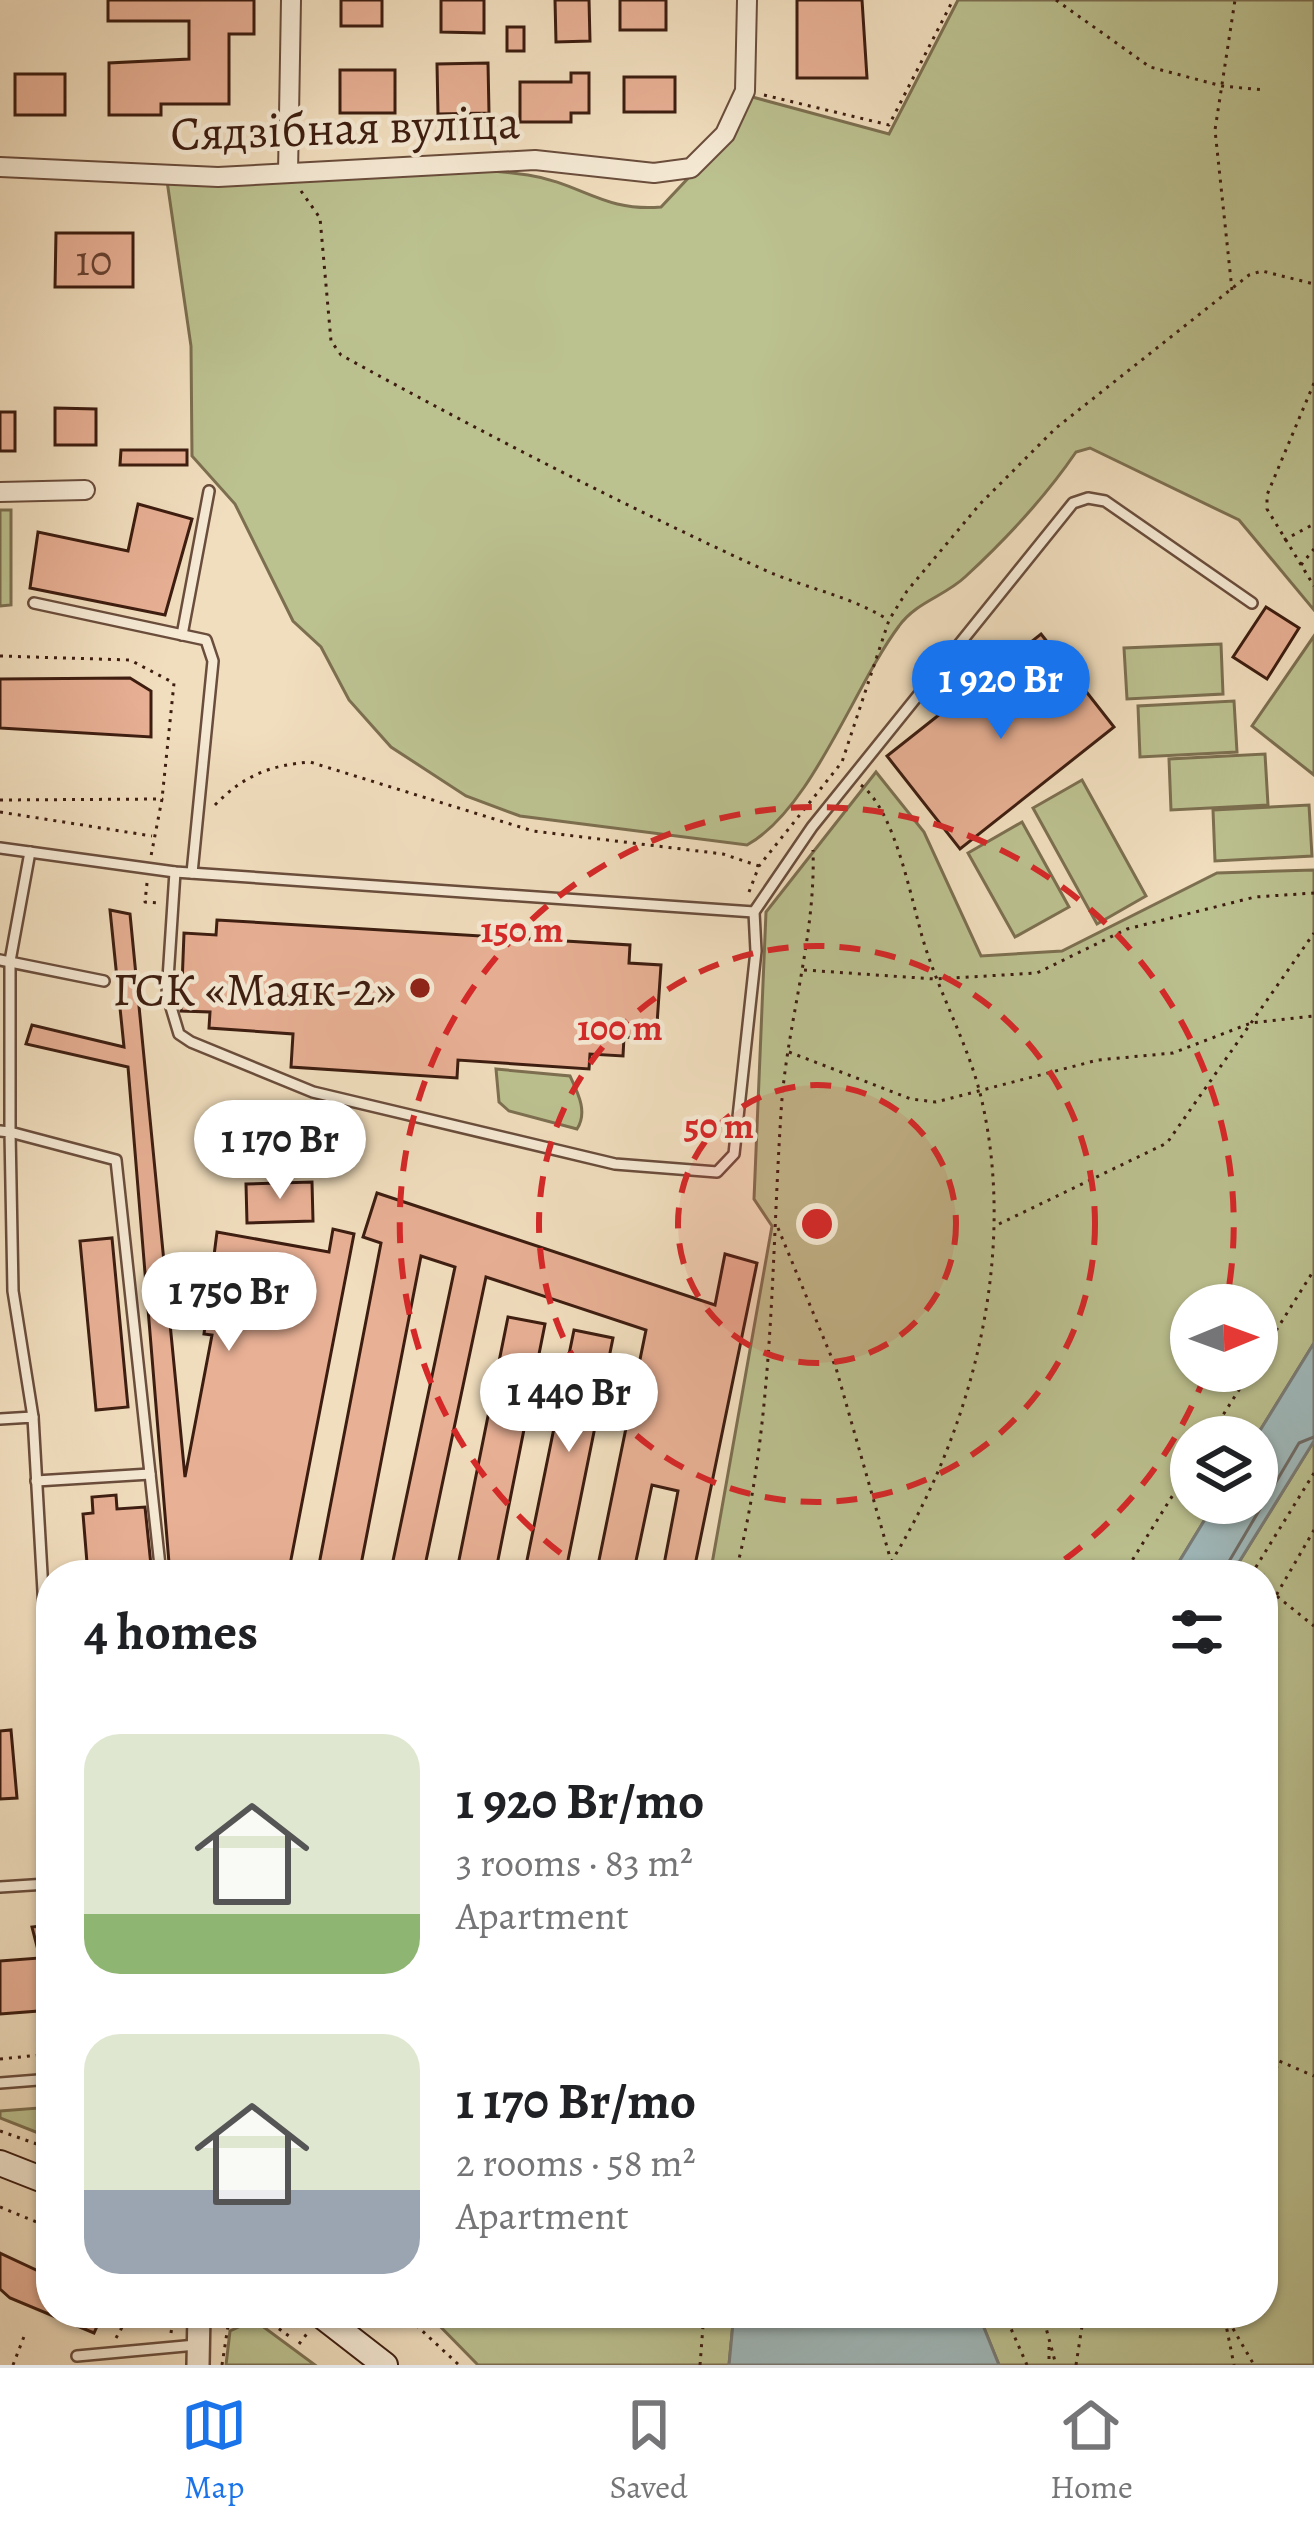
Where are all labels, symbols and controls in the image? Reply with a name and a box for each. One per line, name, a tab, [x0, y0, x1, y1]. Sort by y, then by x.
street label: Сядзібная вуліца	[169, 89, 521, 167]
house number: 10	[76, 232, 112, 289]
pin: 1 920 Br	[877, 640, 1125, 742]
text: 1 920 Br	[939, 652, 1063, 705]
text: 150 m	[481, 905, 563, 954]
place label: ГСК «Маяк-2»	[113, 956, 396, 1022]
marker: ГСК «Маяк-2»	[407, 975, 433, 1001]
text: 100 m	[577, 1003, 663, 1052]
pin: 1 170 Br	[156, 1100, 404, 1202]
text: 50 m	[684, 1101, 754, 1150]
text: 1 170 Br	[221, 1112, 339, 1165]
centre of rings	[796, 1203, 838, 1245]
pin: 1 750 Br	[105, 1252, 353, 1354]
text: 1 750 Br	[169, 1264, 289, 1317]
north arrow	[1170, 1284, 1278, 1392]
map controls	[1170, 1284, 1278, 1524]
pin: 1 440 Br	[445, 1353, 693, 1455]
text: 1 440 Br	[507, 1365, 631, 1418]
button: layers	[1170, 1416, 1278, 1524]
text: 4 homes	[84, 1597, 258, 1667]
icon: filters	[1164, 1599, 1230, 1665]
text: 1 920 Br/mo	[456, 1766, 704, 1836]
icon: home	[180, 1782, 324, 1926]
text: 3 rooms · 83 m²	[456, 1836, 693, 1889]
text: Apartment	[456, 1889, 629, 1942]
text: 1 170 Br/mo	[456, 2066, 696, 2136]
icon: home	[180, 2082, 324, 2226]
text: 2 rooms · 58 m²	[456, 2136, 696, 2189]
text: Apartment	[456, 2189, 629, 2242]
tab: Map	[181, 2392, 247, 2509]
tab: Saved	[609, 2392, 688, 2509]
tab: Home	[1050, 2392, 1133, 2509]

